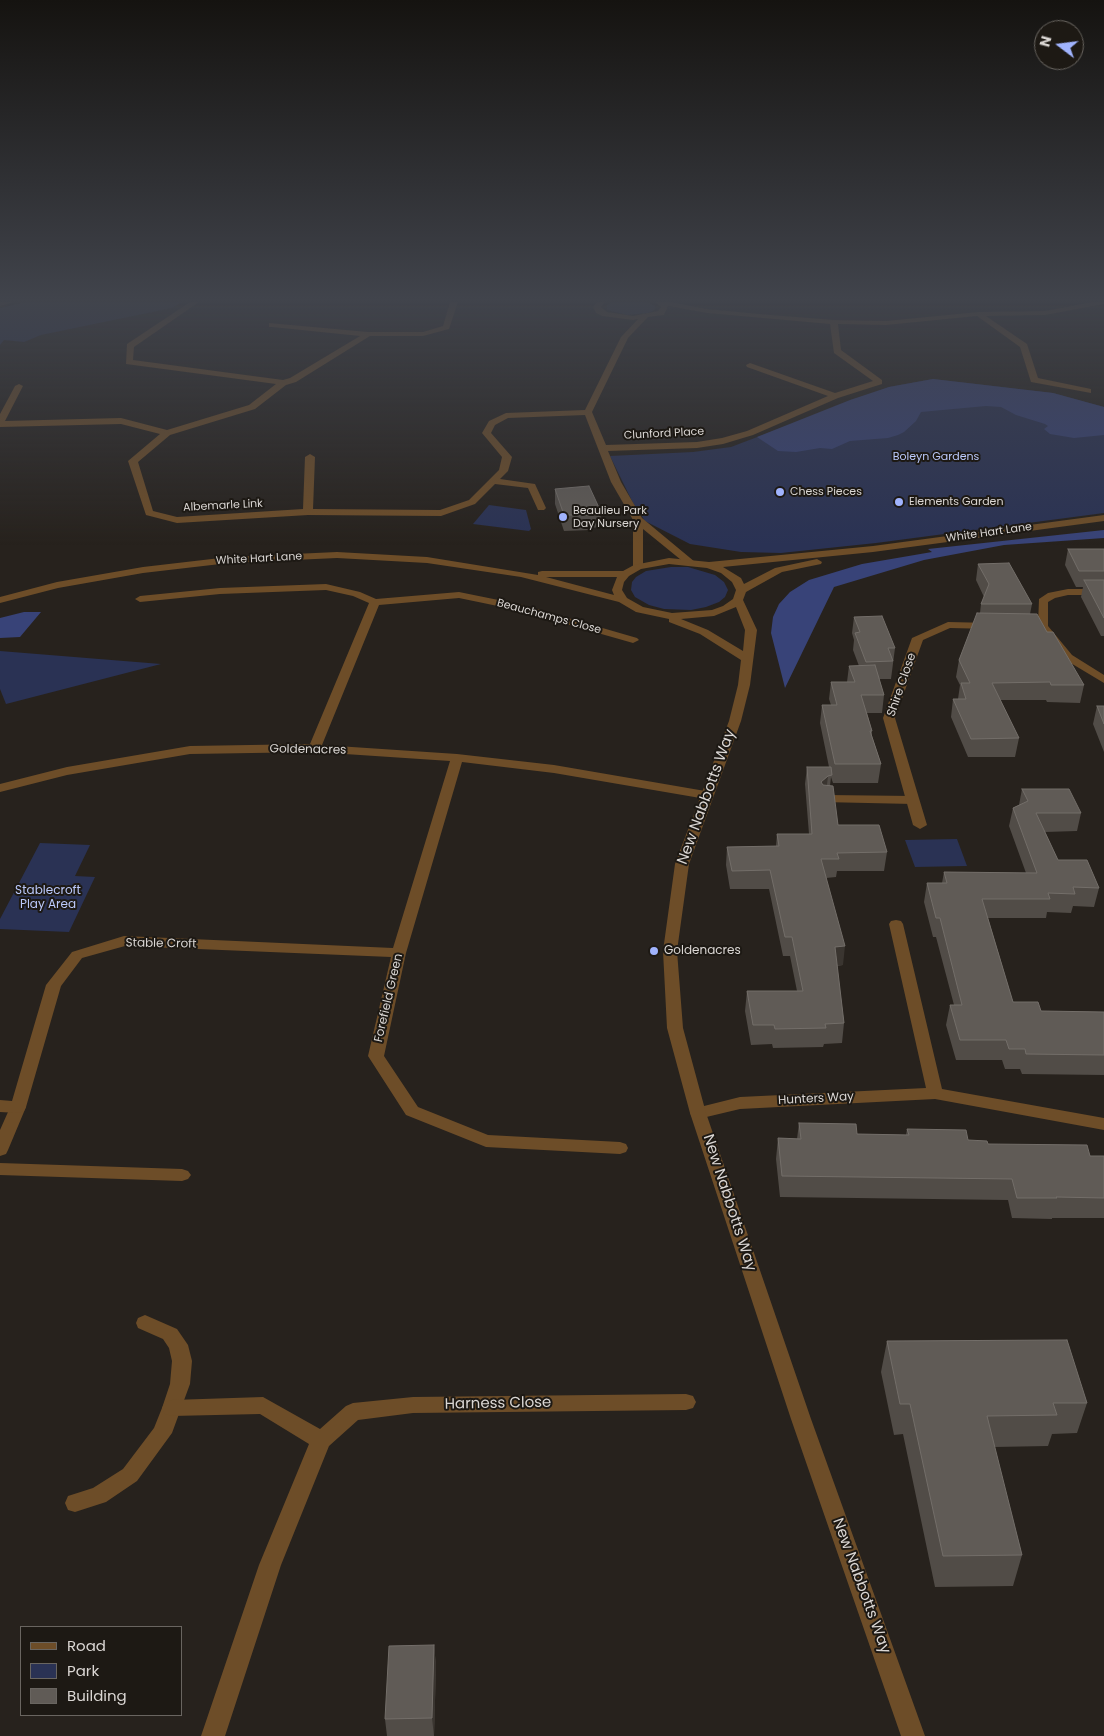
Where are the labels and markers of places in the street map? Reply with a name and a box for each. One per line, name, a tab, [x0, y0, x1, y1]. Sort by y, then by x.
place label: Chess Pieces	[790, 485, 862, 499]
marker: Chess Pieces	[774, 486, 786, 498]
place label: Elements Garden	[909, 495, 1003, 509]
marker: Elements Garden	[893, 496, 905, 508]
place label: Beaulieu Park Day Nursery	[573, 504, 647, 530]
marker: Beaulieu Park Day Nursery	[557, 511, 569, 523]
place label: Goldenacres	[664, 944, 741, 958]
marker: Goldenacres	[648, 945, 660, 957]

